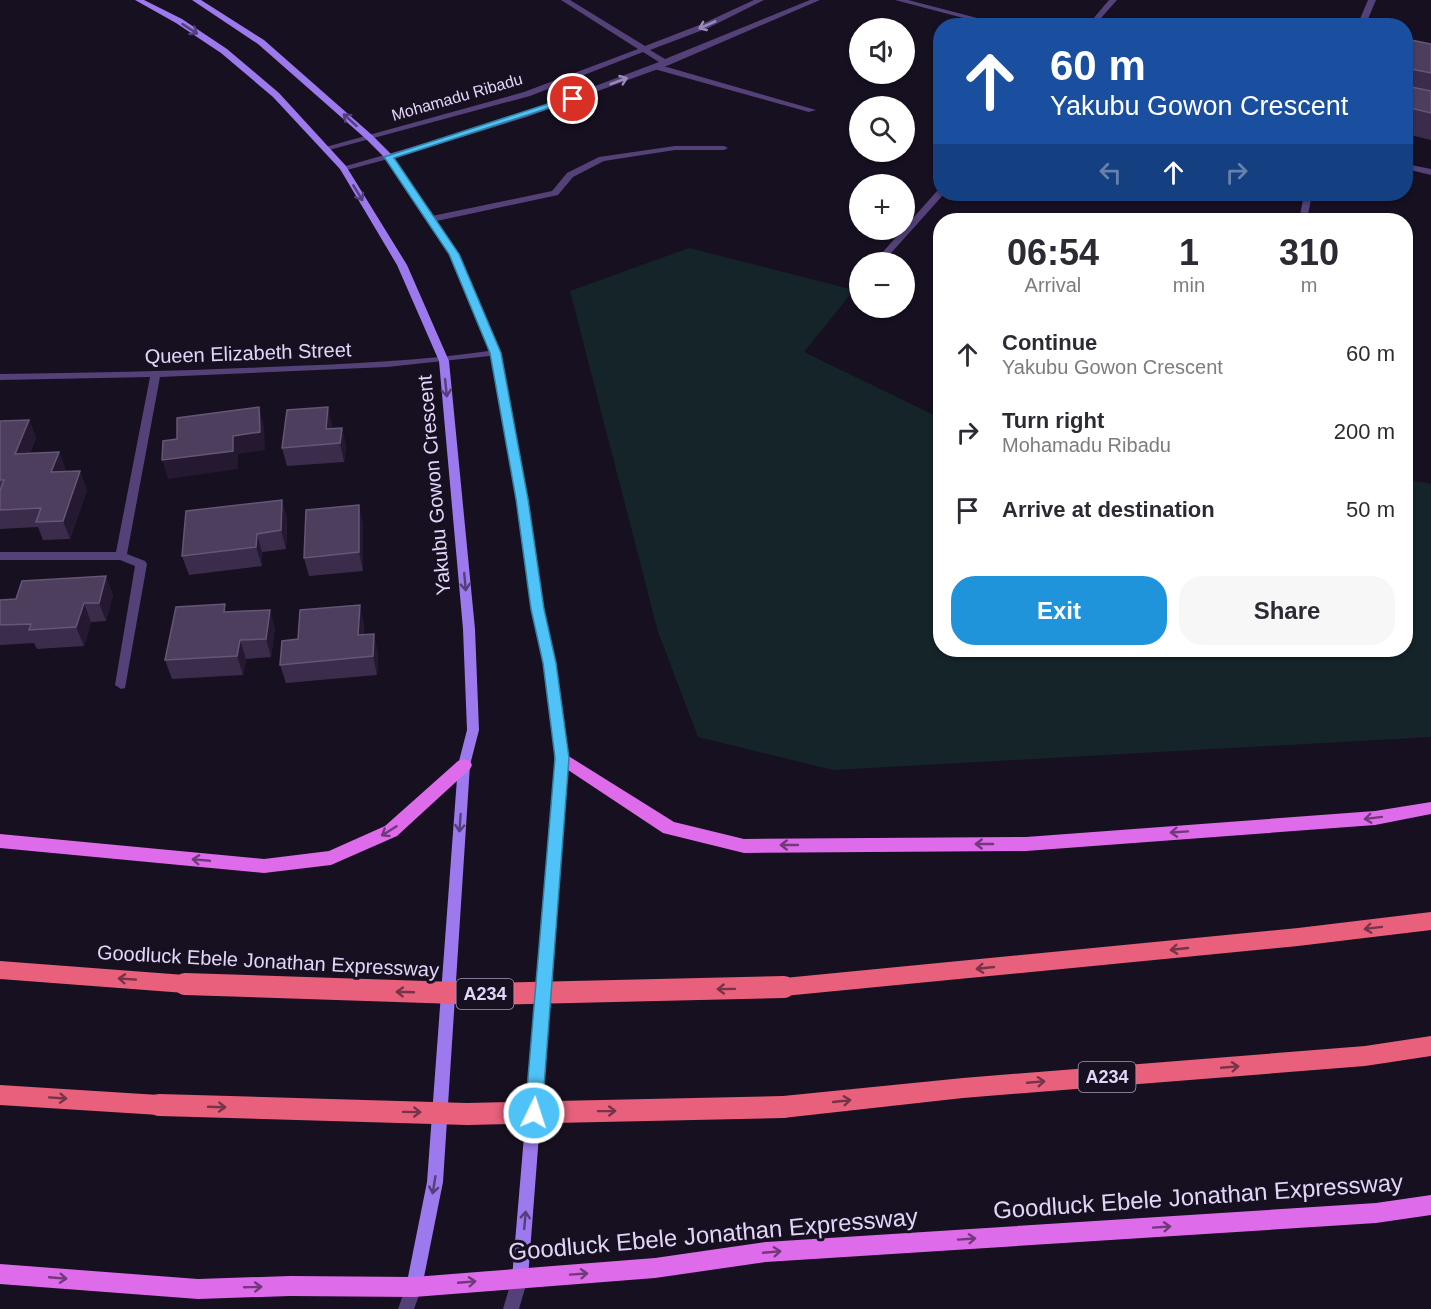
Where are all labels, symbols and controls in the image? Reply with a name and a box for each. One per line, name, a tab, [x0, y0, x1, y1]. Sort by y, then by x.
map controls	[849, 18, 915, 318]
button: sound	[849, 18, 915, 84]
one-way arrow	[699, 20, 717, 31]
one-way arrow	[181, 23, 198, 35]
icon: ahead	[951, 42, 1029, 120]
text: 60 m	[1050, 42, 1146, 89]
street label: Mohamadu Ribadu	[390, 70, 524, 124]
pin	[547, 73, 598, 124]
one-way arrow	[609, 75, 628, 86]
icon: arrive	[556, 82, 589, 115]
text: Yakubu Gowon Crescent	[1050, 91, 1348, 121]
button: search	[849, 96, 915, 162]
one-way arrow	[343, 113, 358, 127]
icon: left	[1094, 156, 1127, 189]
icon: ahead	[1157, 156, 1190, 189]
icon: right	[1220, 156, 1253, 189]
button: +	[849, 174, 915, 240]
one-way arrow	[353, 184, 365, 201]
text: 06:54	[1007, 232, 1099, 273]
text: 1	[1179, 232, 1199, 273]
text: 310	[1279, 232, 1339, 273]
button: −	[849, 252, 915, 318]
text: Arrival	[1025, 274, 1081, 296]
text: min	[1173, 274, 1205, 296]
text: m	[1301, 274, 1317, 296]
text: Continue	[1002, 330, 1097, 355]
street label: Queen Elizabeth Street	[144, 338, 352, 368]
icon: ahead	[951, 338, 984, 371]
text: 60 m	[1346, 341, 1395, 366]
text: Yakubu Gowon Crescent	[1002, 356, 1223, 378]
street label: Yakubu Gowon Crescent	[413, 374, 455, 596]
one-way arrow	[441, 377, 452, 397]
text: Turn right	[1002, 408, 1104, 433]
icon: right	[951, 416, 984, 449]
text: 200 m	[1334, 419, 1395, 444]
text: Mohamadu Ribadu	[1002, 434, 1171, 456]
icon: arrive	[951, 494, 984, 527]
text: Arrive at destination	[1002, 497, 1215, 522]
text: 50 m	[1346, 497, 1395, 522]
one-way arrow	[460, 571, 471, 591]
button: Exit	[951, 576, 1167, 645]
button: Share	[1179, 576, 1395, 645]
one-way arrow	[455, 813, 466, 833]
one-way arrow	[1364, 813, 1384, 824]
one-way arrow	[381, 825, 398, 837]
one-way arrow	[1169, 827, 1189, 838]
one-way arrow	[975, 838, 995, 850]
one-way arrow	[780, 839, 800, 851]
one-way arrow	[191, 854, 211, 865]
one-way arrow	[1363, 923, 1383, 934]
street label: Goodluck Ebele Jonathan Expressway	[96, 941, 440, 981]
one-way arrow	[1170, 944, 1189, 955]
one-way arrow	[975, 963, 995, 974]
one-way arrow	[117, 974, 137, 985]
road number: A234	[456, 979, 514, 1009]
one-way arrow	[716, 983, 736, 994]
one-way arrow	[396, 986, 416, 997]
one-way arrow	[1220, 1061, 1240, 1072]
road number: A234	[1078, 1062, 1136, 1092]
one-way arrow	[1025, 1077, 1045, 1088]
position arrow	[502, 1081, 566, 1145]
one-way arrow	[48, 1093, 68, 1104]
one-way arrow	[831, 1095, 851, 1106]
one-way arrow	[207, 1101, 227, 1112]
one-way arrow	[597, 1105, 617, 1116]
one-way arrow	[402, 1107, 422, 1118]
street label: Goodluck Ebele Jonathan Expressway	[992, 1168, 1404, 1224]
one-way arrow	[429, 1175, 440, 1194]
street label: Goodluck Ebele Jonathan Expressway	[507, 1203, 919, 1265]
one-way arrow	[520, 1210, 531, 1230]
one-way arrow	[1151, 1221, 1171, 1232]
one-way arrow	[956, 1234, 976, 1245]
one-way arrow	[762, 1246, 782, 1257]
one-way arrow	[568, 1268, 588, 1279]
one-way arrow	[48, 1273, 68, 1284]
one-way arrow	[456, 1277, 476, 1288]
one-way arrow	[242, 1282, 262, 1293]

